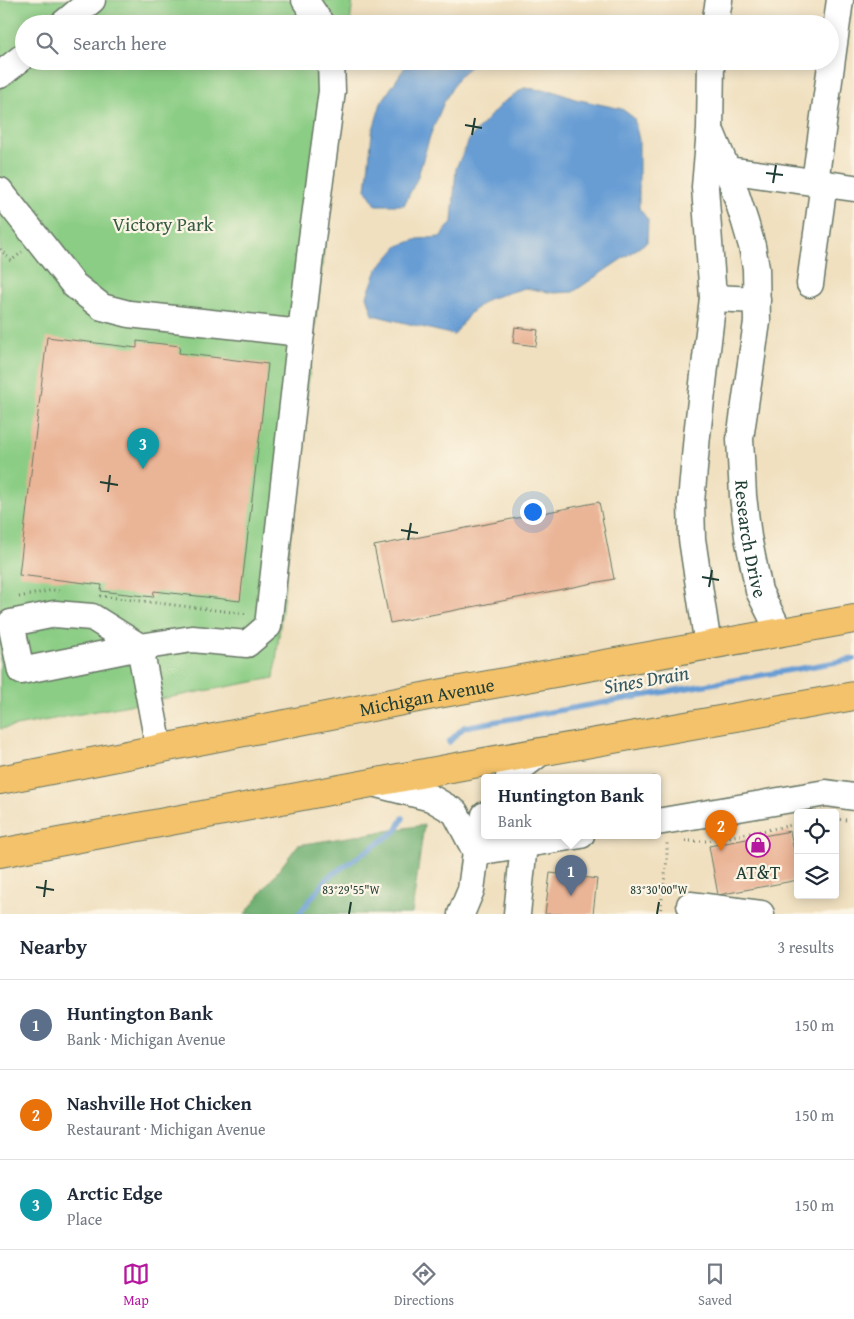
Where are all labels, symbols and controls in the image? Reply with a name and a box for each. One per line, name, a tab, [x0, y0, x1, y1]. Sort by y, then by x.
search box	[15, 15, 839, 70]
icon: search	[33, 29, 61, 57]
text: Search here	[73, 29, 167, 57]
park label: Victory Park	[113, 210, 214, 238]
pin: 3	[127, 428, 159, 469]
street label: Research Drive	[728, 479, 774, 603]
your location	[520, 499, 546, 525]
water label: Sines Drain	[601, 657, 691, 701]
street label: Michigan Avenue	[357, 670, 497, 723]
popup	[481, 774, 661, 839]
text: Huntington Bank	[498, 781, 644, 809]
text: Bank	[498, 809, 532, 833]
map controls	[794, 809, 839, 899]
button: locate	[794, 809, 839, 854]
pin: 2	[705, 810, 737, 851]
shop icon: AT&T	[745, 832, 771, 858]
button: layers	[794, 854, 839, 899]
pin: 1	[555, 855, 587, 896]
place label: AT&T	[736, 858, 781, 886]
text: 83°29'55"W	[322, 881, 381, 898]
text: 83°30'00"W	[630, 881, 689, 898]
text: Nearby	[20, 931, 87, 962]
text: 3 results	[777, 935, 834, 959]
text: Huntington Bank	[67, 999, 213, 1027]
text: 1	[32, 1013, 40, 1037]
text: 150 m	[794, 1013, 834, 1037]
text: Bank · Michigan Avenue	[67, 1027, 226, 1051]
text: Nashville Hot Chicken	[67, 1089, 252, 1117]
text: 2	[32, 1103, 40, 1127]
text: 150 m	[794, 1103, 834, 1127]
text: Restaurant · Michigan Avenue	[67, 1117, 265, 1141]
text: Arctic Edge	[67, 1179, 163, 1207]
text: 3	[32, 1193, 40, 1217]
text: 150 m	[794, 1193, 834, 1217]
text: Place	[67, 1207, 102, 1231]
tab: Map	[122, 1260, 150, 1310]
tab: Directions	[394, 1260, 454, 1310]
tab: Saved	[698, 1260, 732, 1310]

